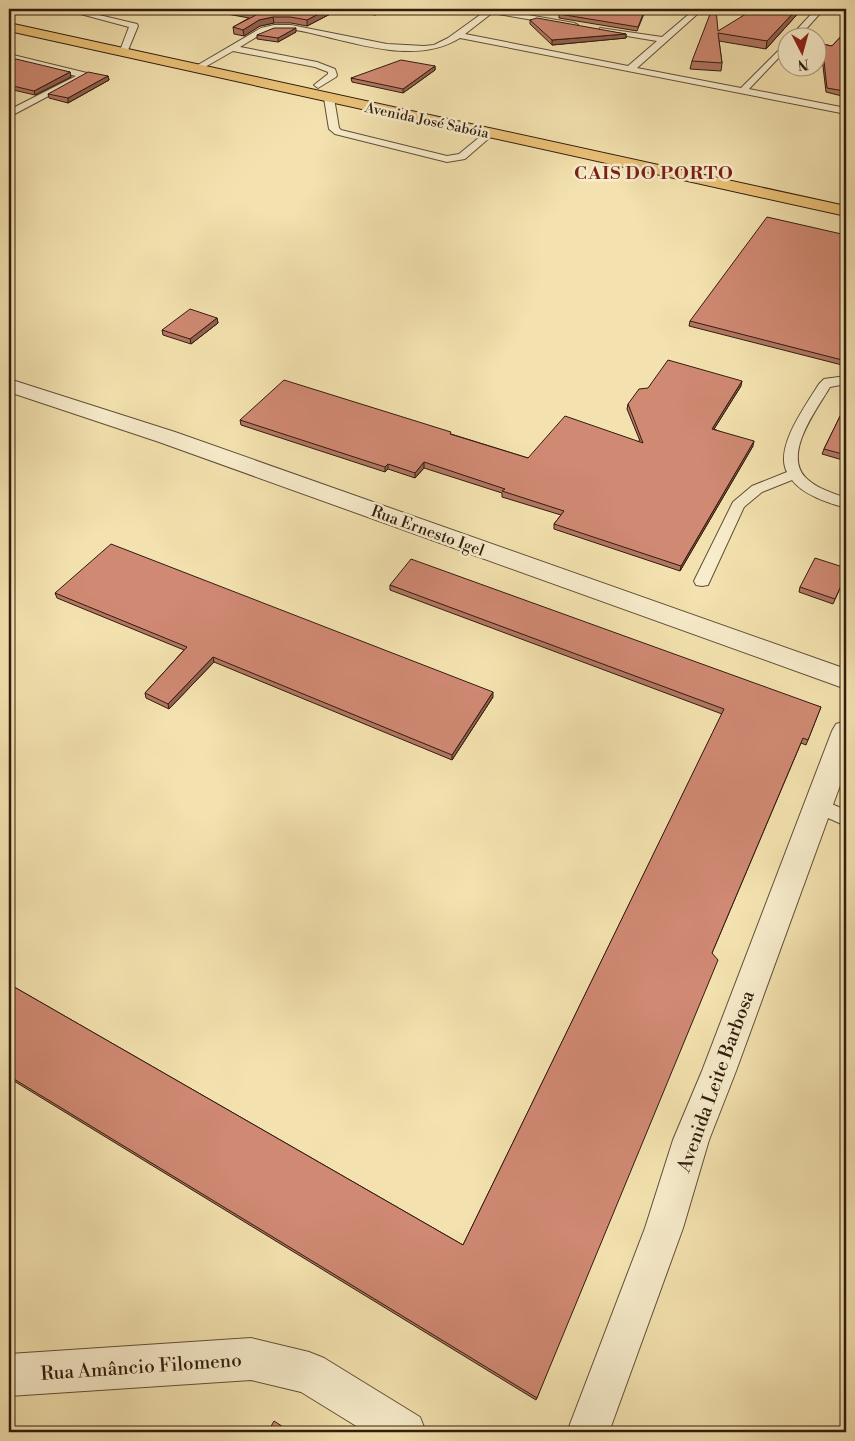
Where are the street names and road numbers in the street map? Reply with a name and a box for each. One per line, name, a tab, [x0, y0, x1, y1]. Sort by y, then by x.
street label: Avenida José Sabóia	[362, 99, 491, 143]
street label: Rua Ernesto Igel	[368, 501, 487, 561]
street label: Avenida Leite Barbosa	[672, 987, 760, 1176]
street label: Rua Amâncio Filomeno	[40, 1348, 242, 1386]

